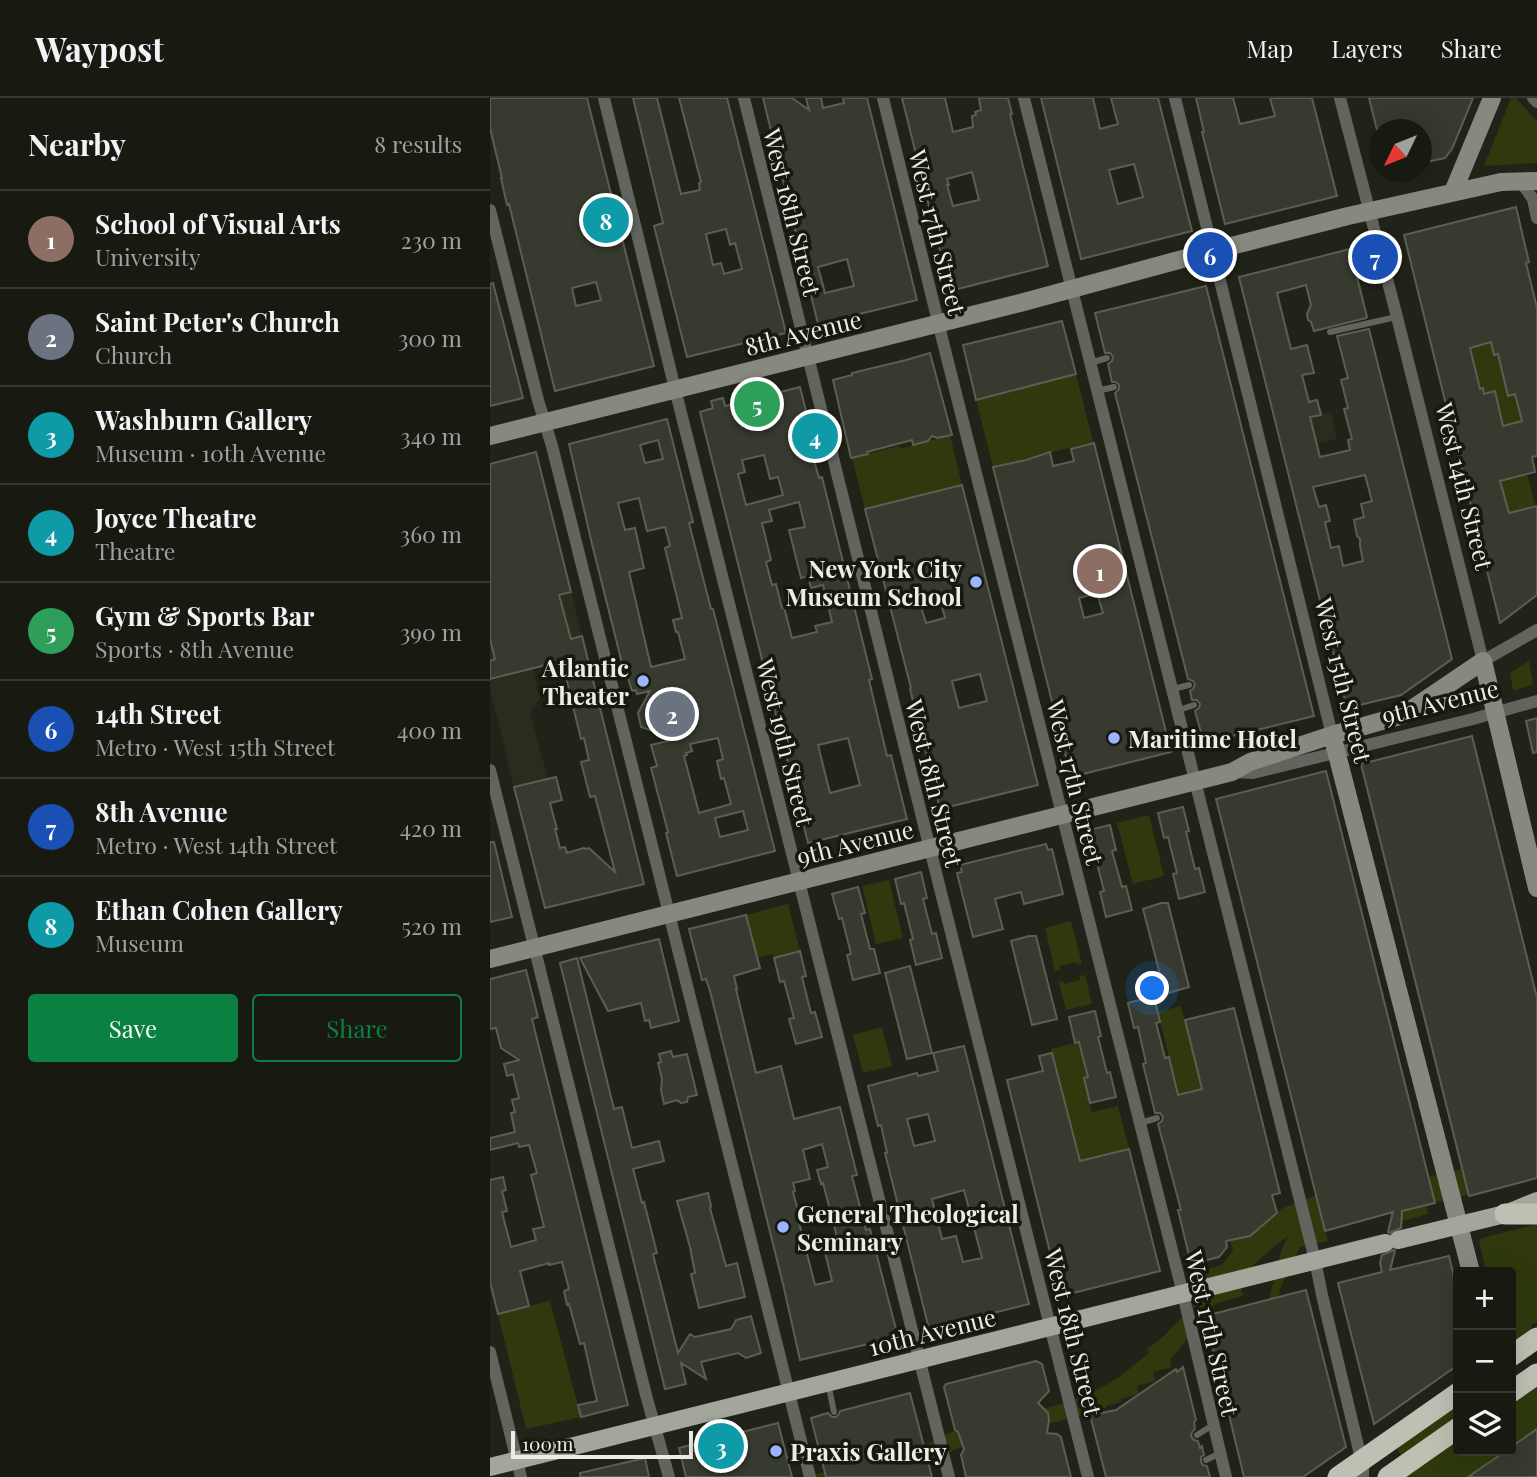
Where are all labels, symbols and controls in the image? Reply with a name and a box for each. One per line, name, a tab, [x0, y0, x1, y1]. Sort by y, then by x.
text: Waypost	[35, 26, 164, 70]
text: Map	[1247, 32, 1293, 64]
text: Layers	[1331, 32, 1403, 64]
text: Share	[1441, 32, 1502, 64]
north arrow	[1369, 119, 1432, 182]
text: Nearby	[28, 124, 126, 164]
street label: West 18th Street	[757, 124, 829, 300]
text: 8 results	[374, 128, 462, 159]
street label: West 17th Street	[902, 145, 974, 318]
pin: 8	[583, 194, 629, 246]
text: School of Visual Arts	[95, 206, 341, 241]
text: 1	[47, 224, 55, 255]
text: 230 m	[401, 224, 462, 255]
pin: 6	[1187, 229, 1233, 281]
pin: 7	[1352, 231, 1398, 283]
text: University	[95, 241, 200, 272]
street label: 8th Avenue	[741, 302, 865, 362]
text: Saint Peter's Church	[95, 304, 340, 339]
text: 2	[45, 322, 57, 353]
text: 300 m	[398, 322, 462, 353]
text: Church	[95, 339, 172, 370]
pin: 5	[734, 378, 780, 430]
street label: West 14th Street	[1429, 398, 1501, 573]
text: Washburn Gallery	[95, 402, 312, 437]
pin: 4	[792, 410, 838, 462]
text: 3	[45, 420, 57, 451]
text: 340 m	[400, 420, 462, 451]
text: Museum · 10th Avenue	[95, 437, 326, 468]
text: Joyce Theatre	[95, 500, 257, 535]
text: 4	[45, 518, 57, 549]
text: 360 m	[400, 518, 462, 549]
text: Theatre	[95, 535, 175, 566]
pin: 1	[1077, 545, 1123, 597]
place label: New York City Museum School	[786, 552, 963, 612]
marker: New York City Museum School	[968, 574, 984, 590]
street label: West 15th Street	[1308, 593, 1380, 766]
text: Gym & Sports Bar	[95, 598, 314, 633]
text: 5	[46, 616, 56, 647]
text: 390 m	[400, 616, 462, 647]
text: Sports · 8th Avenue	[95, 633, 294, 664]
place label: Atlantic Theater	[541, 651, 630, 711]
street label: West 19th Street	[750, 654, 822, 829]
street label: 9th Avenue	[1378, 671, 1502, 731]
marker: Atlantic Theater	[635, 673, 651, 689]
pin: 2	[649, 688, 695, 740]
street label: West 18th Street	[899, 695, 971, 871]
street label: West 17th Street	[1040, 695, 1112, 868]
text: 14th Street	[95, 696, 221, 731]
text: 6	[45, 714, 57, 745]
text: 400 m	[397, 714, 462, 745]
place label: Maritime Hotel	[1128, 722, 1297, 754]
marker: Maritime Hotel	[1106, 730, 1122, 746]
text: Metro · West 15th Street	[95, 731, 335, 762]
text: 8th Avenue	[95, 794, 228, 829]
text: 7	[46, 812, 56, 843]
text: 420 m	[400, 812, 462, 843]
street label: 9th Avenue	[793, 812, 917, 872]
text: Metro · West 14th Street	[95, 829, 337, 860]
text: Ethan Cohen Gallery	[95, 892, 343, 927]
text: 8	[45, 910, 57, 941]
text: 520 m	[401, 910, 462, 941]
text: Museum	[95, 927, 184, 958]
your location	[1135, 971, 1169, 1005]
button: Save	[28, 994, 238, 1062]
button: Share	[252, 994, 462, 1062]
place label: General Theological Seminary	[797, 1197, 1019, 1257]
marker: General Theological Seminary	[775, 1219, 791, 1235]
street label: West 18th Street	[1038, 1244, 1110, 1420]
street label: West 17th Street	[1178, 1246, 1248, 1419]
map controls	[1453, 1267, 1516, 1456]
button: +	[1453, 1267, 1516, 1330]
street label: 10th Avenue	[865, 1300, 999, 1362]
button: −	[1453, 1330, 1516, 1393]
button: layers	[1453, 1393, 1516, 1456]
pin: 3	[698, 1420, 744, 1472]
scale bar	[511, 1428, 693, 1460]
text: 100 m	[522, 1430, 573, 1456]
place label: Praxis Gallery	[790, 1435, 947, 1467]
marker: Praxis Gallery	[768, 1443, 784, 1459]

